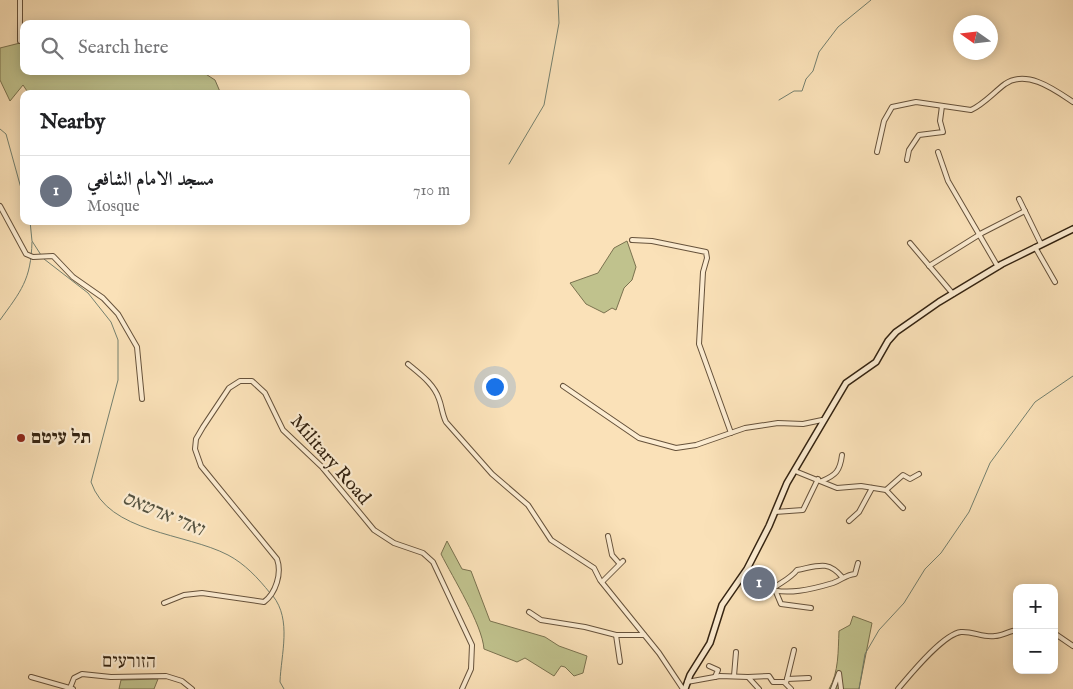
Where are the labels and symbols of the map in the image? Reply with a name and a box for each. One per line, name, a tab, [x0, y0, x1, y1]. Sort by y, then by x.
north arrow	[953, 15, 998, 60]
your location	[482, 374, 508, 400]
street label: Military Road	[284, 410, 376, 511]
place label: תל עיטם	[31, 426, 91, 450]
marker: תל עיטם	[15, 432, 27, 444]
water label: ואדי ארטאס	[118, 486, 209, 543]
pin: 1	[743, 564, 775, 602]
street label: הזורעים	[102, 650, 156, 674]

